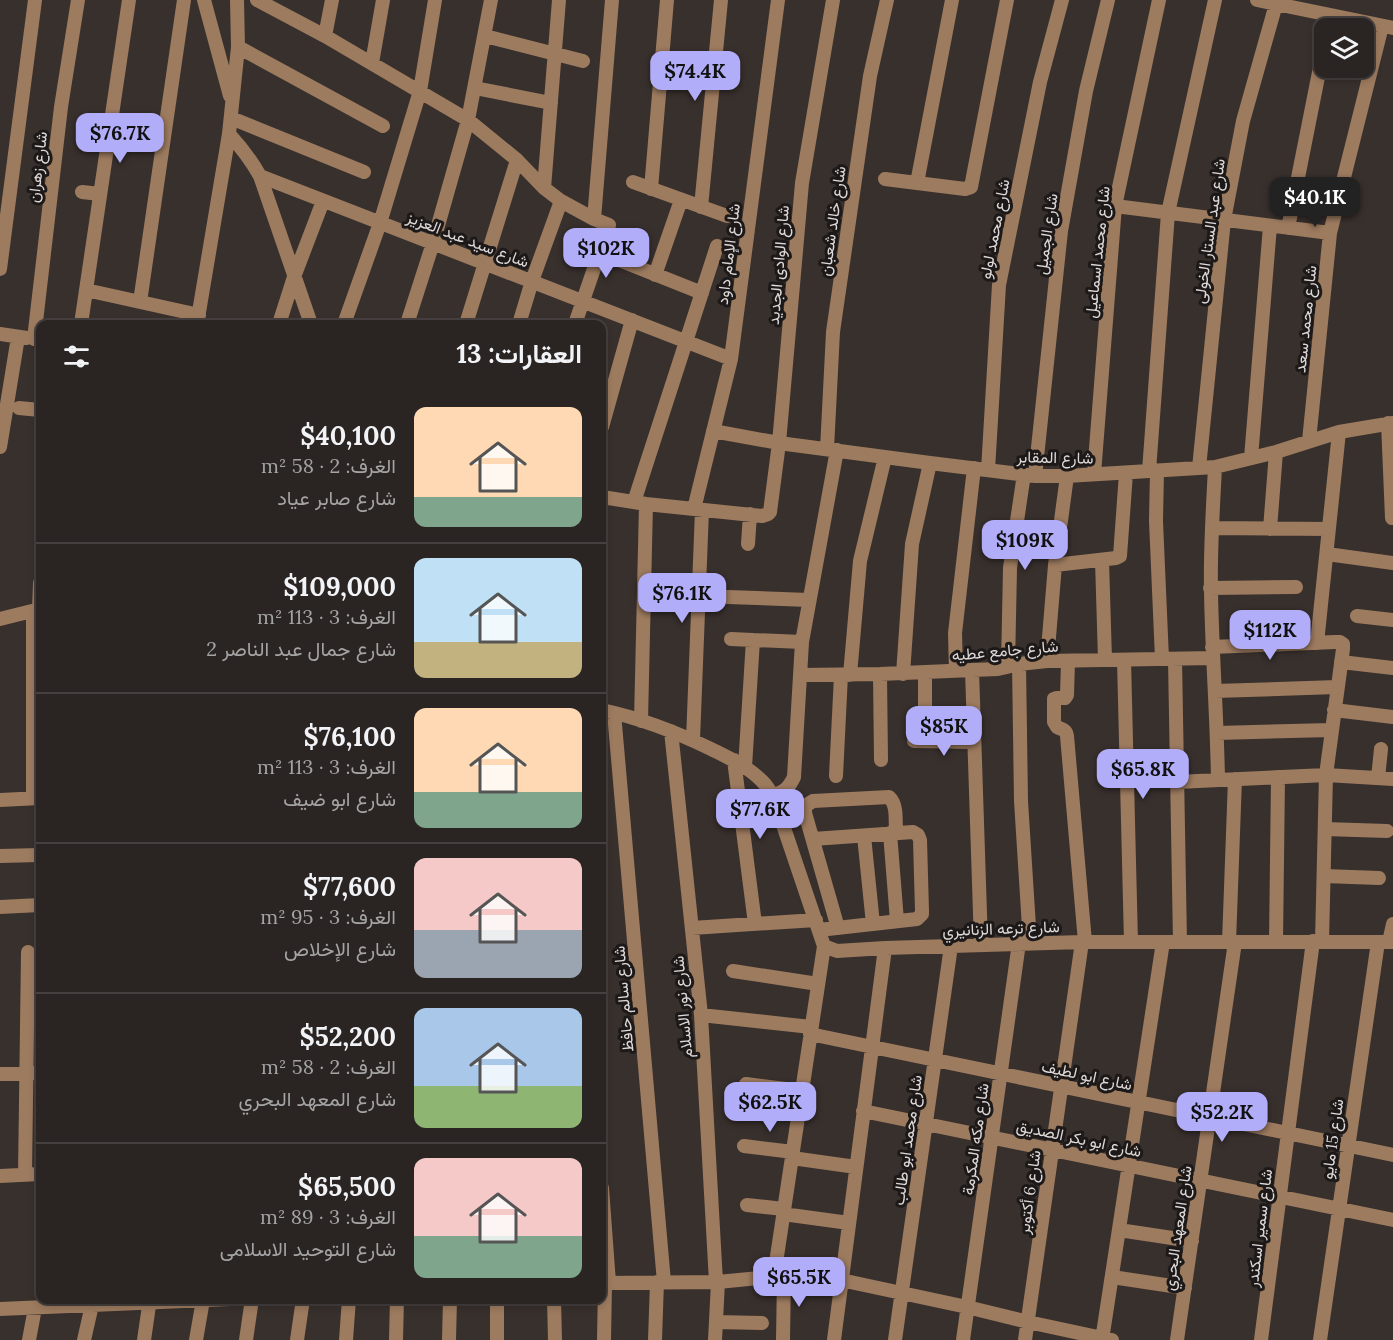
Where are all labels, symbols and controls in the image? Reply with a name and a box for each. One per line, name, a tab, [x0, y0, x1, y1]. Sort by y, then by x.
map controls	[1314, 18, 1374, 78]
button: layers	[1314, 18, 1374, 78]
pin: $74.4K	[646, 51, 744, 102]
text: $74.4K	[664, 58, 726, 83]
pin: $76.7K	[71, 113, 169, 164]
text: $76.7K	[90, 120, 150, 145]
street label: شارع زهران	[23, 130, 53, 204]
street label: شارع عبد الستار الخولى	[1189, 157, 1231, 305]
street label: شارع خالد شعبان	[814, 165, 852, 278]
street label: شارع محمد لولو	[975, 177, 1015, 281]
pin: $40.1K	[1266, 177, 1364, 228]
text: $40.1K	[1284, 184, 1346, 209]
street label: شارع محمد اسماعيل	[1080, 185, 1116, 319]
street label: شارع الجميل	[1030, 192, 1064, 276]
street label: شارع الإمام داود	[712, 202, 746, 306]
street label: شارع الوادى الجديد	[763, 204, 795, 326]
street label: شارع سيد عبد العزيز	[402, 206, 532, 273]
pin: $102K	[564, 228, 648, 279]
text: $102K	[577, 235, 635, 260]
street label: شارع محمد سعد	[1289, 264, 1323, 374]
text: العقارات: 13	[456, 337, 582, 370]
icon: filters	[60, 340, 93, 373]
text: $40,100	[300, 419, 396, 452]
icon: home	[462, 431, 534, 503]
street label: شارع المقابر	[1015, 446, 1094, 470]
text: الغرف: 2 · 58 m²	[261, 453, 396, 478]
text: شارع صابر عياد	[277, 485, 396, 510]
pin: $109K	[983, 520, 1067, 571]
text: $109K	[996, 527, 1054, 552]
text: $109,000	[283, 570, 396, 603]
pin: $76.1K	[633, 573, 731, 624]
text: $76.1K	[652, 580, 712, 605]
icon: home	[462, 582, 534, 654]
text: الغرف: 3 · 113 m²	[257, 604, 396, 629]
pin: $112K	[1228, 610, 1312, 661]
text: $112K	[1244, 617, 1296, 642]
street label: شارع جامع عطيه	[951, 635, 1059, 667]
text: شارع جمال عبد الناصر 2	[206, 636, 396, 661]
pin: $85K	[908, 706, 980, 757]
text: $85K	[920, 713, 968, 738]
text: $76,100	[303, 720, 396, 753]
icon: home	[462, 732, 534, 804]
pin: $65.8K	[1094, 749, 1192, 800]
text: الغرف: 3 · 113 m²	[257, 754, 396, 779]
text: $65.8K	[1111, 756, 1175, 781]
text: شارع ابو ضيف	[283, 786, 396, 811]
pin: $77.6K	[711, 789, 809, 840]
text: $77.6K	[730, 796, 790, 821]
text: $77,600	[303, 870, 396, 903]
icon: home	[462, 882, 534, 954]
text: الغرف: 3 · 95 m²	[260, 904, 396, 929]
street label: شارع ترعه الزنانيري	[942, 916, 1060, 944]
text: شارع الإخلاص	[284, 936, 396, 961]
street label: شارع سالم حافظ	[608, 945, 640, 1053]
street label: شارع نور الاسلام	[668, 955, 698, 1059]
text: $52,200	[299, 1020, 396, 1053]
icon: home	[462, 1032, 534, 1104]
text: الغرف: 2 · 58 m²	[261, 1054, 396, 1079]
street label: شارع ابو لطيف	[1039, 1056, 1134, 1096]
street label: شارع محمد ابو طالب	[888, 1073, 928, 1207]
pin: $62.5K	[721, 1082, 819, 1133]
street label: شارع مكه المكرمة	[957, 1082, 995, 1197]
text: شارع المعهد البحري	[239, 1086, 396, 1111]
text: $62.5K	[738, 1089, 802, 1114]
pin: $52.2K	[1173, 1092, 1271, 1143]
street label: شارع 15 مايو	[1316, 1098, 1350, 1181]
text: $52.2K	[1191, 1099, 1253, 1124]
street label: شارع ابو بكر الصديق	[1014, 1115, 1143, 1163]
street label: شارع 6 أكتوبر	[1013, 1149, 1047, 1236]
street label: شارع المعهد البحري	[1158, 1164, 1200, 1292]
street label: شارع سمير اسكندر	[1242, 1168, 1278, 1289]
text: $65,500	[298, 1170, 396, 1203]
icon: home	[462, 1182, 534, 1254]
text: الغرف: 3 · 89 m²	[260, 1204, 396, 1229]
text: شارع التوحيد الاسلامى	[220, 1236, 396, 1261]
pin: $65.5K	[750, 1257, 848, 1308]
text: $65.5K	[767, 1264, 831, 1289]

